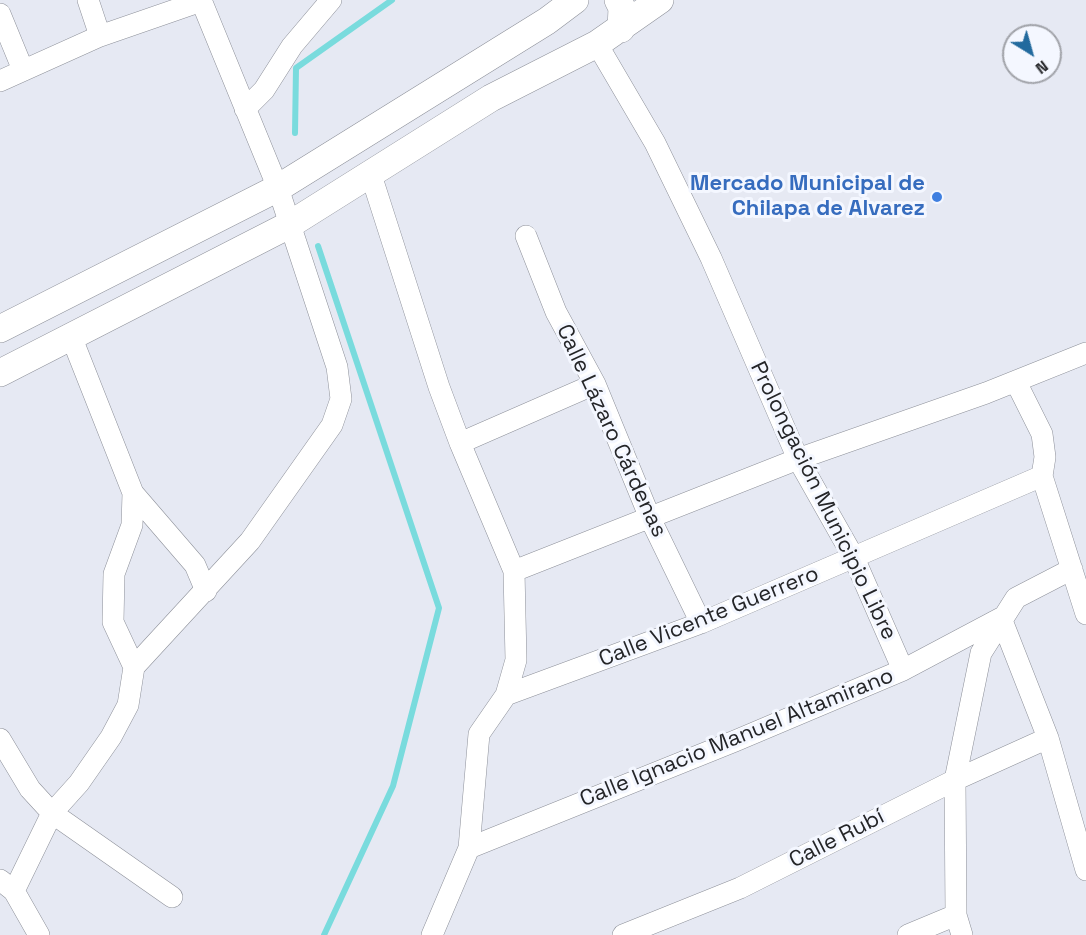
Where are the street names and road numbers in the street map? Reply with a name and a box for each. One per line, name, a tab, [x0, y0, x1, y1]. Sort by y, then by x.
street label: Calle Lázaro Cárdenas	[550, 320, 672, 542]
street label: Prolongación Municipio Libre	[744, 358, 902, 644]
street label: Calle Vicente Guerrero	[595, 561, 823, 673]
street label: Calle Ignacio Manuel Altamirano	[576, 663, 898, 813]
street label: Calle Rubí	[785, 804, 889, 874]

